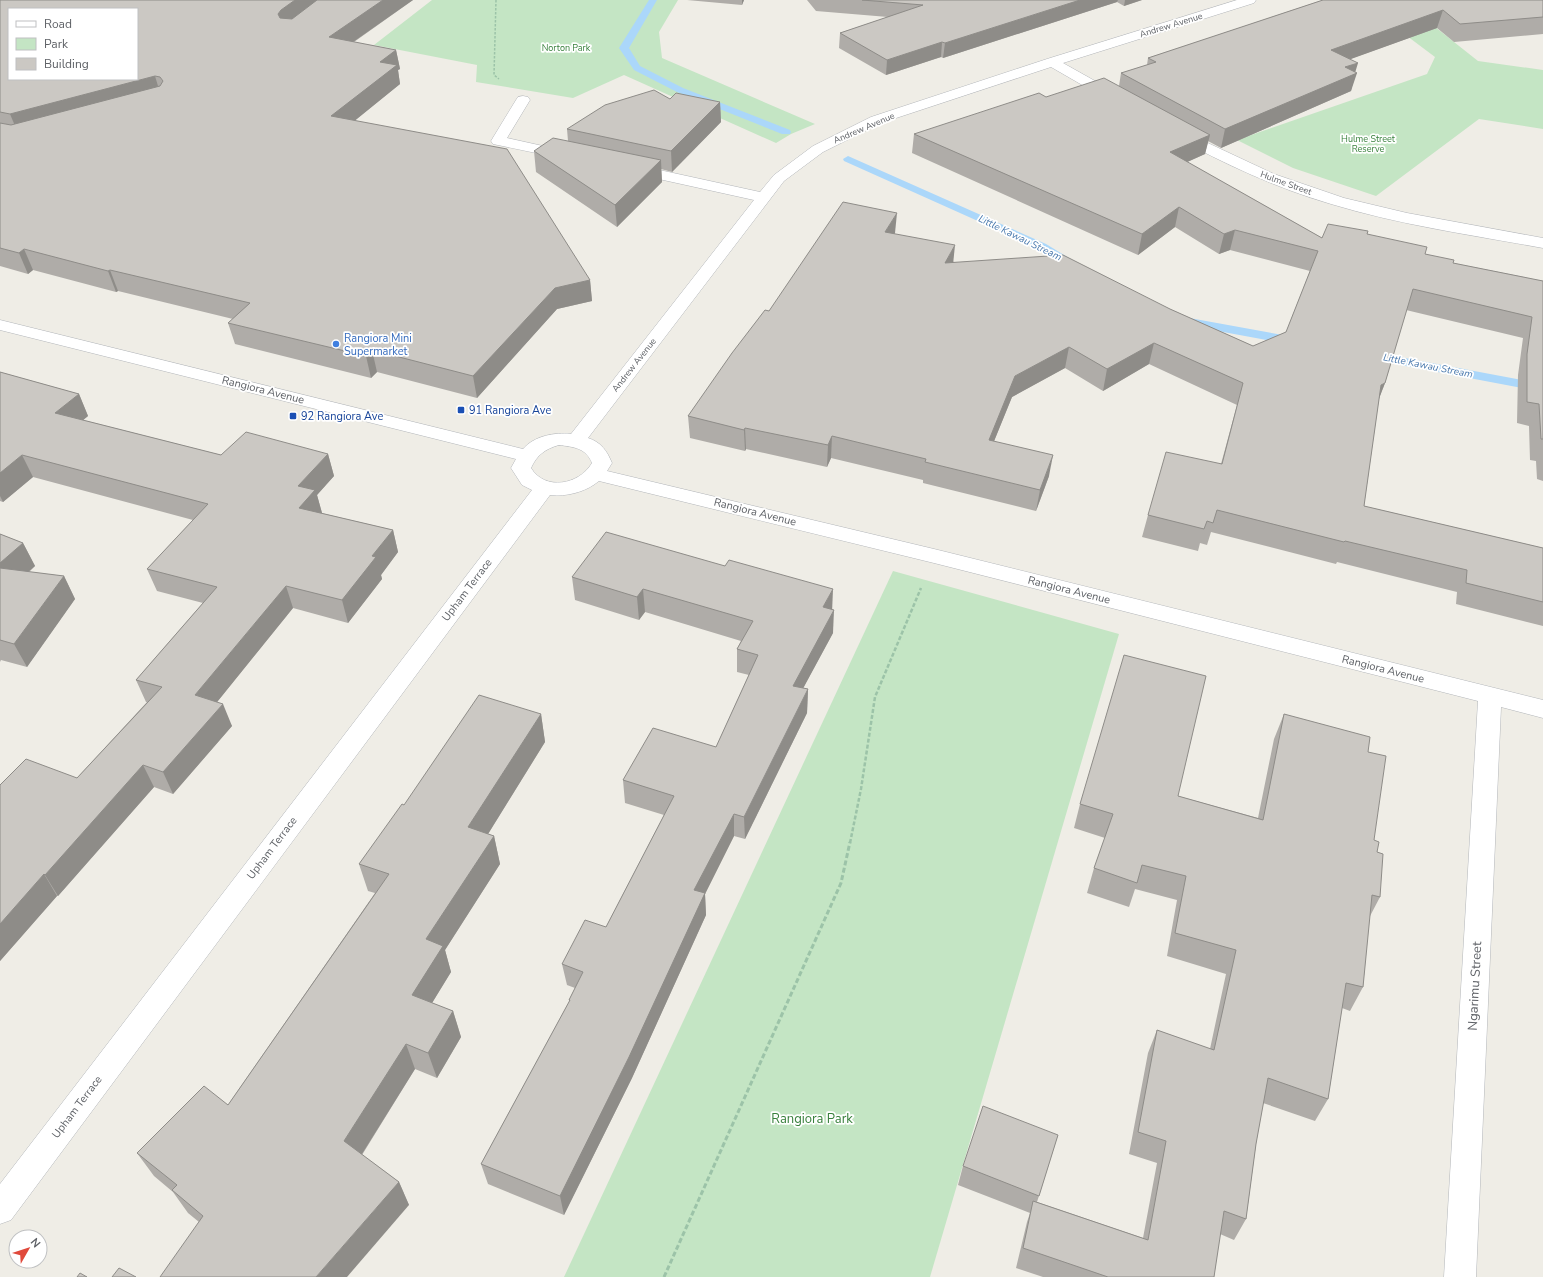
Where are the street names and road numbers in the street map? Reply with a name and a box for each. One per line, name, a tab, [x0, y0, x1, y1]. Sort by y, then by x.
street label: Andrew Avenue	[1138, 10, 1204, 40]
street label: Andrew Avenue	[832, 110, 897, 146]
street label: Hulme Street	[1259, 168, 1314, 198]
street label: Andrew Avenue	[609, 335, 659, 394]
street label: Rangiora Avenue	[220, 372, 306, 408]
street label: Rangiora Avenue	[712, 494, 798, 530]
street label: Upham Terrace	[438, 555, 496, 624]
street label: Rangiora Avenue	[1026, 572, 1112, 608]
street label: Rangiora Avenue	[1340, 651, 1426, 687]
street label: Upham Terrace	[243, 813, 301, 882]
street label: Ngarimu Street	[1464, 941, 1486, 1031]
street label: Upham Terrace	[48, 1072, 106, 1141]

